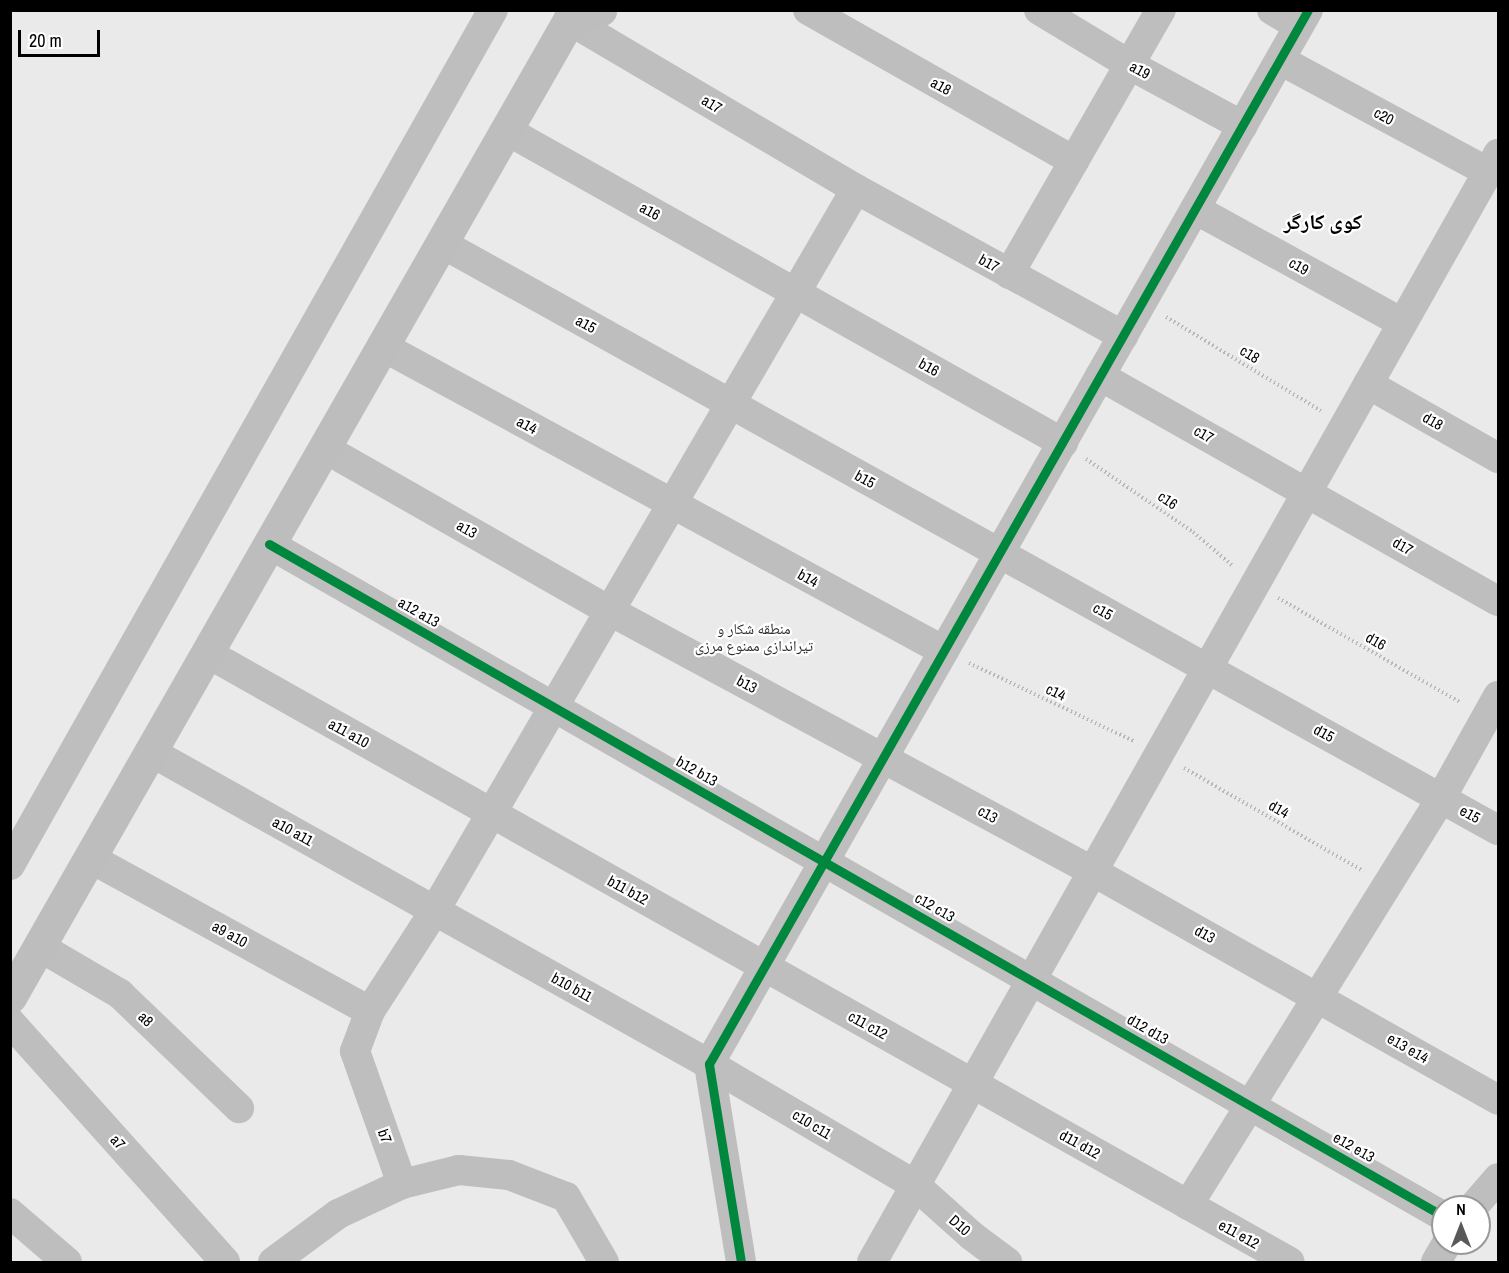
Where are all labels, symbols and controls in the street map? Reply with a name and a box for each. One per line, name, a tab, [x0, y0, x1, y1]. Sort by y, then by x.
scale bar	[21, 18, 104, 56]
text: 20 m	[29, 28, 62, 53]
street label: a19	[1127, 57, 1153, 83]
street label: a18	[928, 73, 954, 99]
street label: a17	[699, 91, 725, 117]
street label: c20	[1371, 103, 1397, 129]
street label: a16	[637, 198, 663, 224]
district label: کوی کارگر	[1284, 209, 1362, 235]
street label: b17	[976, 250, 1002, 276]
street label: c19	[1286, 253, 1312, 279]
street label: a15	[573, 311, 599, 337]
street label: c18	[1237, 341, 1263, 367]
street label: b16	[916, 354, 942, 380]
street label: d18	[1420, 408, 1446, 434]
street label: a14	[514, 412, 540, 438]
street label: c17	[1191, 421, 1217, 447]
street label: b15	[852, 466, 878, 492]
street label: c16	[1155, 487, 1181, 513]
street label: a13	[454, 516, 480, 542]
street label: d17	[1390, 533, 1416, 559]
street label: b14	[795, 565, 821, 591]
street label: a12 a13	[395, 593, 443, 631]
street label: c15	[1090, 598, 1116, 624]
park label: منطقه شکار و تیراندازی ممنوع مرزی	[695, 619, 813, 654]
street label: d16	[1363, 628, 1389, 654]
street label: b13	[734, 671, 760, 697]
street label: c14	[1043, 680, 1069, 704]
street label: a11 a10	[326, 715, 372, 751]
street label: d15	[1311, 720, 1337, 746]
street label: b12 b13	[673, 752, 721, 790]
street label: d14	[1266, 796, 1292, 822]
street label: c13	[975, 801, 1001, 827]
street label: e15	[1457, 801, 1483, 827]
street label: a10 a11	[270, 813, 316, 849]
street label: b11 b12	[605, 872, 651, 908]
street label: c12 c13	[912, 888, 958, 926]
street label: a9 a10	[209, 917, 251, 951]
street label: d13	[1192, 921, 1218, 947]
street label: b10 b11	[549, 969, 595, 1005]
street label: c11 c12	[845, 1007, 891, 1043]
street label: a8	[135, 1008, 157, 1030]
street label: d12 d13	[1124, 1010, 1172, 1048]
street label: e13 e14	[1384, 1029, 1432, 1067]
street label: c10 c11	[789, 1105, 835, 1143]
street label: b7	[374, 1126, 396, 1146]
street label: d11 d12	[1057, 1126, 1103, 1162]
street label: e12 e13	[1330, 1128, 1378, 1166]
street label: a7	[107, 1131, 129, 1153]
north arrow	[1431, 1195, 1491, 1255]
text: N	[1456, 1198, 1466, 1220]
street label: D10	[946, 1211, 974, 1239]
street label: e11 e12	[1216, 1216, 1262, 1252]

